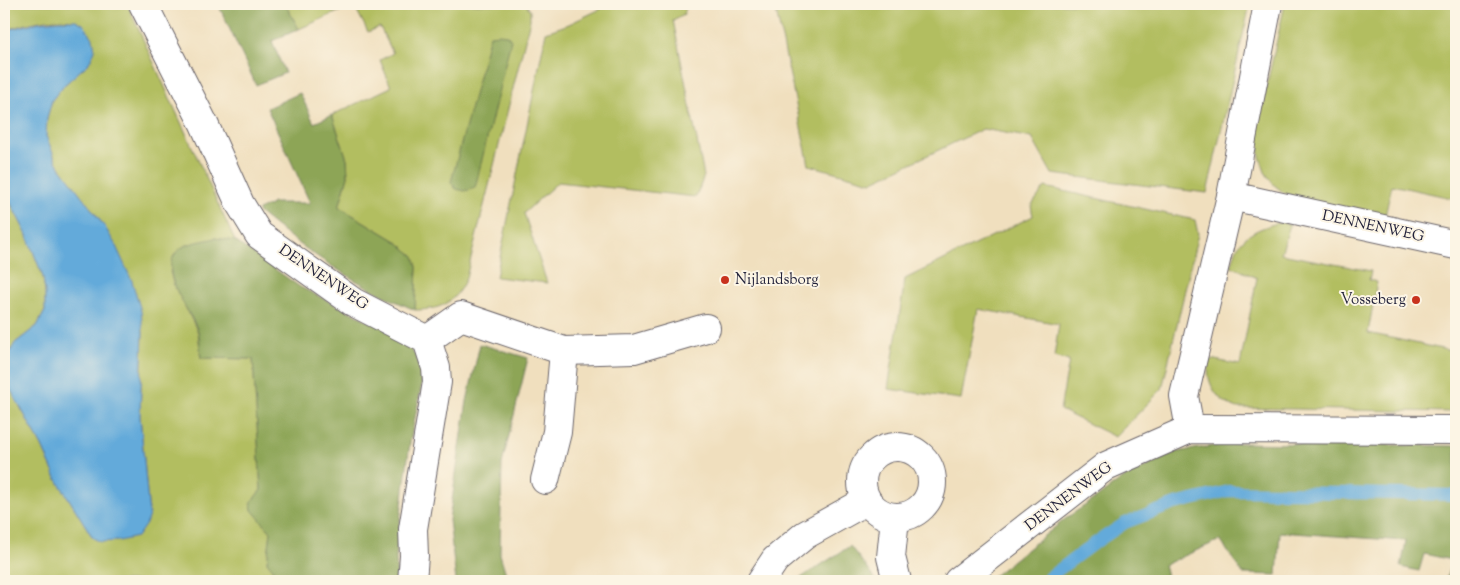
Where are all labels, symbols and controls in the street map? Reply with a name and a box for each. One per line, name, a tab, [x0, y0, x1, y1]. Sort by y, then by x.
street label: DENNENWEG	[1320, 206, 1426, 248]
street label: DENNENWEG	[274, 240, 372, 316]
place label: Nijlandsborg	[735, 270, 819, 291]
marker: Nijlandsborg	[719, 274, 731, 286]
place label: Vosseberg	[1340, 290, 1406, 311]
marker: Vosseberg	[1410, 294, 1422, 306]
street label: DENNENWEG	[1021, 457, 1117, 537]

